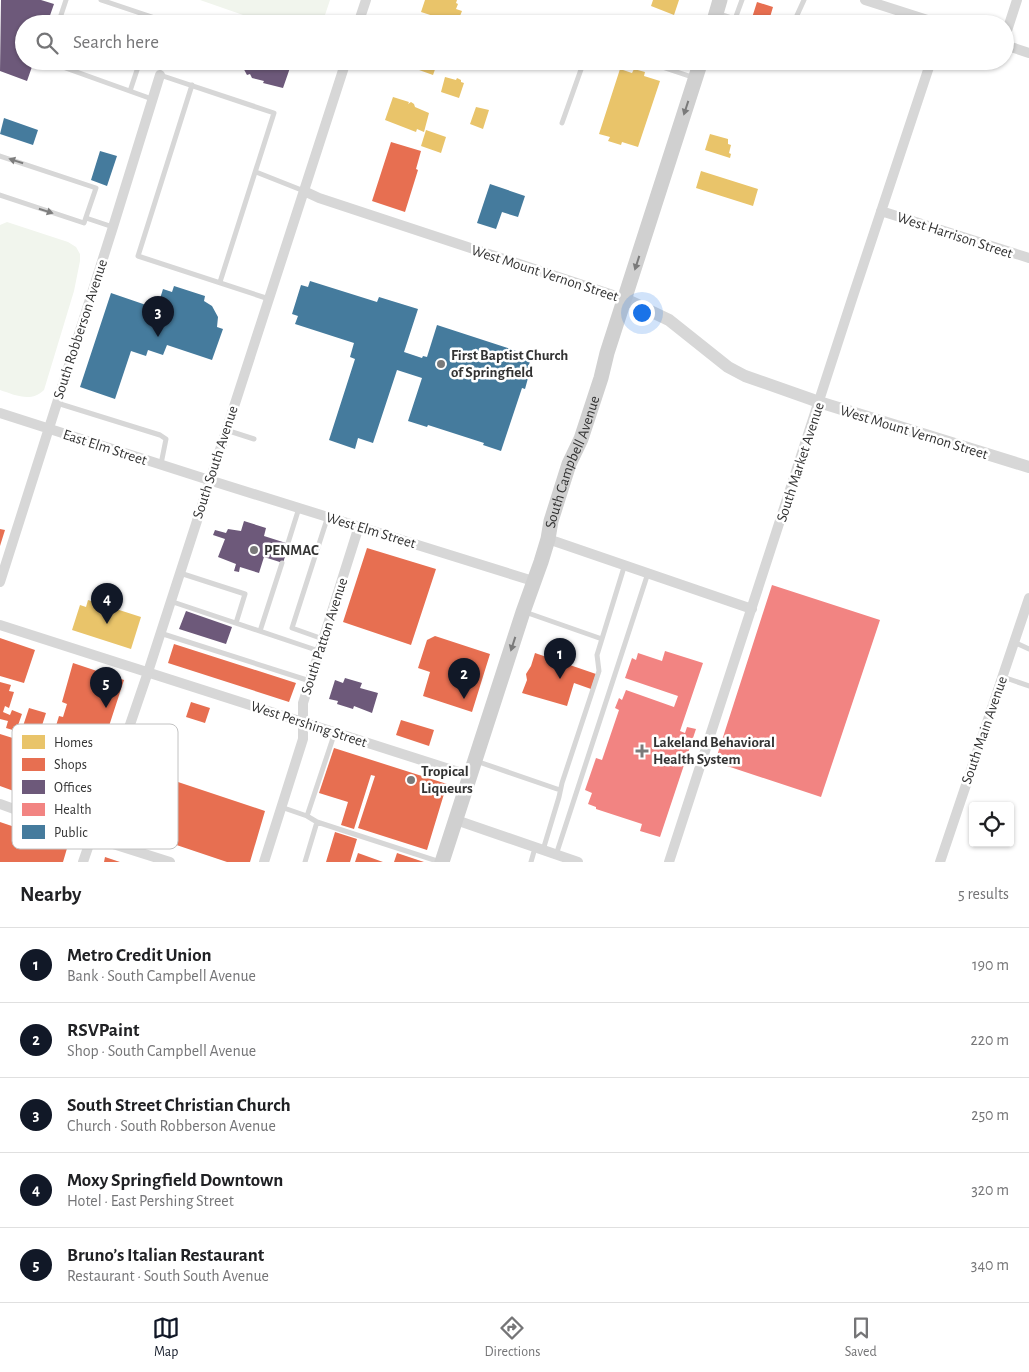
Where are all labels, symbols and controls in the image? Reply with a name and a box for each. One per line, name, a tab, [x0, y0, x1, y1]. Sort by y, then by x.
search box	[15, 15, 1014, 70]
icon: search	[33, 29, 61, 57]
text: Search here	[73, 33, 159, 52]
one-way arrow	[682, 100, 689, 115]
one-way arrow	[9, 157, 24, 165]
one-way arrow	[39, 208, 54, 215]
street label: West Harrison Street	[895, 210, 1015, 261]
street label: West Mount Vernon Street	[469, 243, 621, 304]
one-way arrow	[632, 255, 640, 270]
street label: South Robberson Avenue	[51, 257, 110, 401]
pin: 3	[142, 296, 174, 337]
your location	[629, 300, 655, 326]
place label: First Baptist Church of Springfield	[451, 348, 568, 380]
marker: First Baptist Church of Springfield	[435, 358, 447, 370]
street label: South Campbell Avenue	[543, 394, 603, 529]
street label: South Market Avenue	[774, 400, 827, 524]
street label: West Mount Vernon Street	[838, 403, 990, 462]
street label: South South Avenue	[190, 404, 241, 520]
street label: East Elm Street	[61, 427, 149, 468]
street label: West Elm Street	[324, 510, 418, 551]
place label: PENMAC	[264, 543, 319, 558]
marker: PENMAC	[248, 544, 260, 556]
street label: South Patton Avenue	[299, 576, 350, 696]
pin: 4	[91, 583, 123, 624]
one-way arrow	[508, 637, 516, 652]
pin: 1	[544, 638, 576, 679]
pin: 2	[448, 658, 480, 699]
pin: 5	[90, 667, 122, 708]
street label: South Main Avenue	[959, 674, 1010, 786]
street label: West Pershing Street	[249, 699, 369, 750]
legend	[12, 724, 178, 849]
place label: Lakeland Behavioral Health System	[653, 735, 775, 767]
text: Homes	[54, 736, 93, 750]
marker: Lakeland Behavioral Health System	[635, 744, 649, 758]
text: Shops	[54, 758, 87, 772]
place label: Tropical Liqueurs	[421, 764, 473, 796]
marker: Tropical Liqueurs	[405, 774, 417, 786]
text: Offices	[54, 781, 92, 795]
map controls	[969, 802, 1014, 847]
button: locate	[969, 802, 1014, 847]
text: Health	[54, 803, 91, 817]
text: Public	[54, 826, 88, 840]
text: Nearby	[20, 884, 81, 905]
text: 5 results	[958, 886, 1009, 902]
text: Metro Credit Union	[67, 946, 212, 965]
text: 1	[33, 957, 39, 973]
text: 190 m	[972, 957, 1009, 973]
text: Bank · South Campbell Avenue	[67, 968, 256, 984]
text: RSVPaint	[67, 1021, 139, 1040]
text: 2	[32, 1032, 40, 1048]
text: 220 m	[971, 1032, 1009, 1048]
text: Shop · South Campbell Avenue	[67, 1043, 256, 1059]
text: South Street Christian Church	[67, 1096, 291, 1115]
text: 3	[33, 1107, 39, 1123]
text: 250 m	[971, 1107, 1009, 1123]
text: Church · South Robberson Avenue	[67, 1118, 276, 1134]
text: Moxy Springfield Downtown	[67, 1171, 283, 1190]
text: 4	[32, 1182, 40, 1198]
text: 320 m	[971, 1182, 1009, 1198]
text: Hotel · East Pershing Street	[67, 1193, 234, 1209]
text: Bruno’s Italian Restaurant	[67, 1246, 264, 1265]
text: 5	[33, 1257, 39, 1273]
text: 340 m	[971, 1257, 1009, 1273]
text: Restaurant · South South Avenue	[67, 1268, 269, 1284]
tab: Map	[152, 1314, 180, 1361]
tab: Directions	[485, 1314, 540, 1361]
tab: Saved	[845, 1314, 877, 1361]

